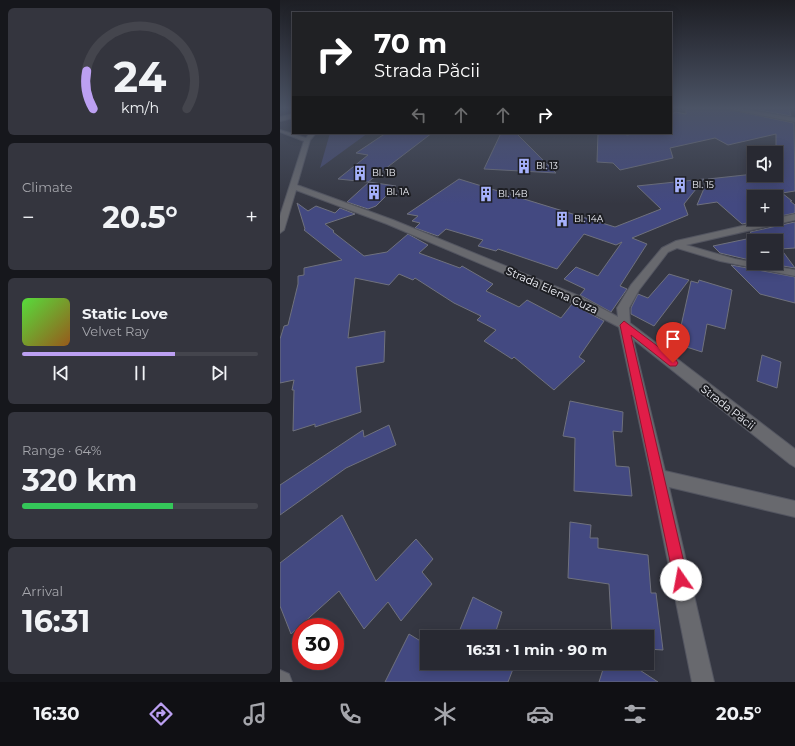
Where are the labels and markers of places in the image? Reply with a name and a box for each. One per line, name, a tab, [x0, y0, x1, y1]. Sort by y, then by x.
building icon: Bl. 13	[515, 157, 533, 175]
place label: Bl. 13	[536, 160, 558, 171]
building icon: Bl. 1B	[351, 164, 369, 182]
place label: Bl. 1B	[372, 167, 396, 178]
building icon: Bl. 15	[671, 176, 689, 194]
place label: Bl. 15	[692, 179, 714, 190]
building icon: Bl. 1A	[365, 183, 383, 201]
building icon: Bl. 14B	[477, 185, 495, 203]
place label: Bl. 1A	[386, 186, 410, 197]
place label: Bl. 14B	[498, 188, 528, 199]
building icon: Bl. 14A	[553, 210, 571, 228]
place label: Bl. 14A	[574, 213, 604, 224]
pin	[656, 322, 690, 363]

